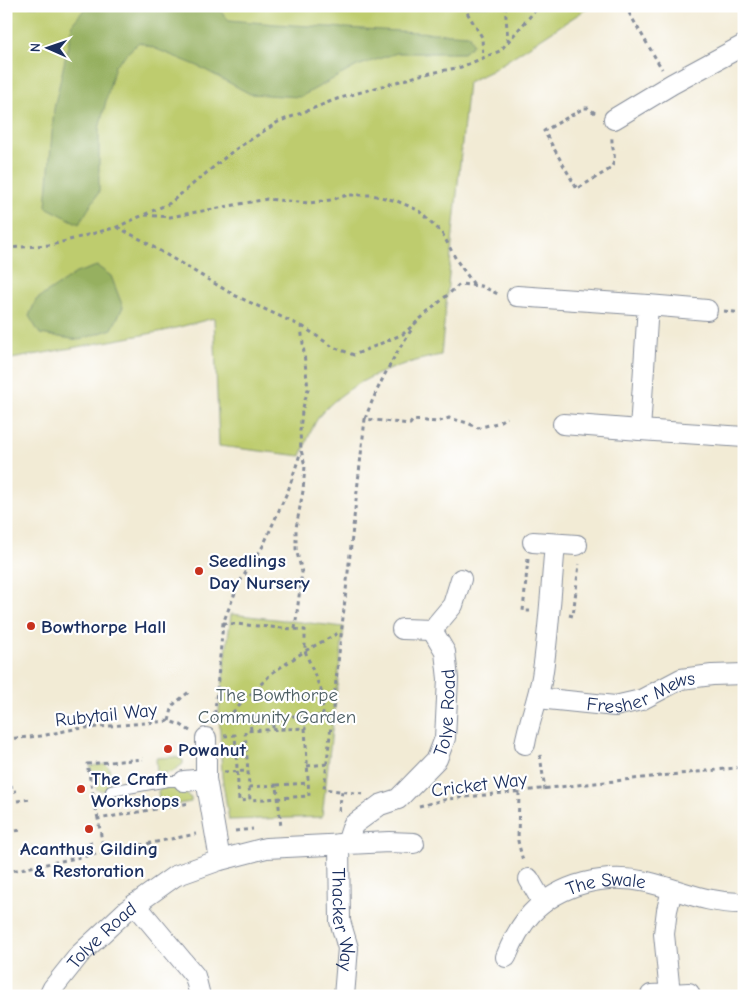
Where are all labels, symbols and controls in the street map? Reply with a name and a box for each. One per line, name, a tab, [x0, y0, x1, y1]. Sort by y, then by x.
north arrow	[22, 22, 72, 72]
text: N	[27, 43, 44, 52]
place label: Seedlings Day Nursery	[209, 550, 310, 594]
marker: Seedlings Day Nursery	[193, 565, 205, 577]
place label: Bowthorpe Hall	[41, 616, 166, 638]
marker: Bowthorpe Hall	[25, 620, 37, 632]
street label: Fresher Mews	[586, 667, 696, 718]
street label: Tolye Road	[429, 668, 460, 760]
park label: The Bowthorpe Community Garden	[198, 684, 356, 728]
street label: Rubytail Way	[54, 699, 159, 731]
place label: Powahut	[178, 739, 247, 761]
marker: Powahut	[162, 743, 174, 755]
place label: The Craft Workshops	[91, 768, 179, 812]
street label: Cricket Way	[430, 768, 529, 802]
marker: The Craft Workshops	[75, 783, 87, 795]
marker: Acanthus Gilding & Restoration	[83, 823, 95, 835]
place label: Acanthus Gilding & Restoration	[20, 838, 158, 882]
street label: Thacker Way	[327, 867, 360, 973]
street label: The Swale	[563, 869, 648, 900]
street label: Tolye Road	[63, 897, 141, 973]

